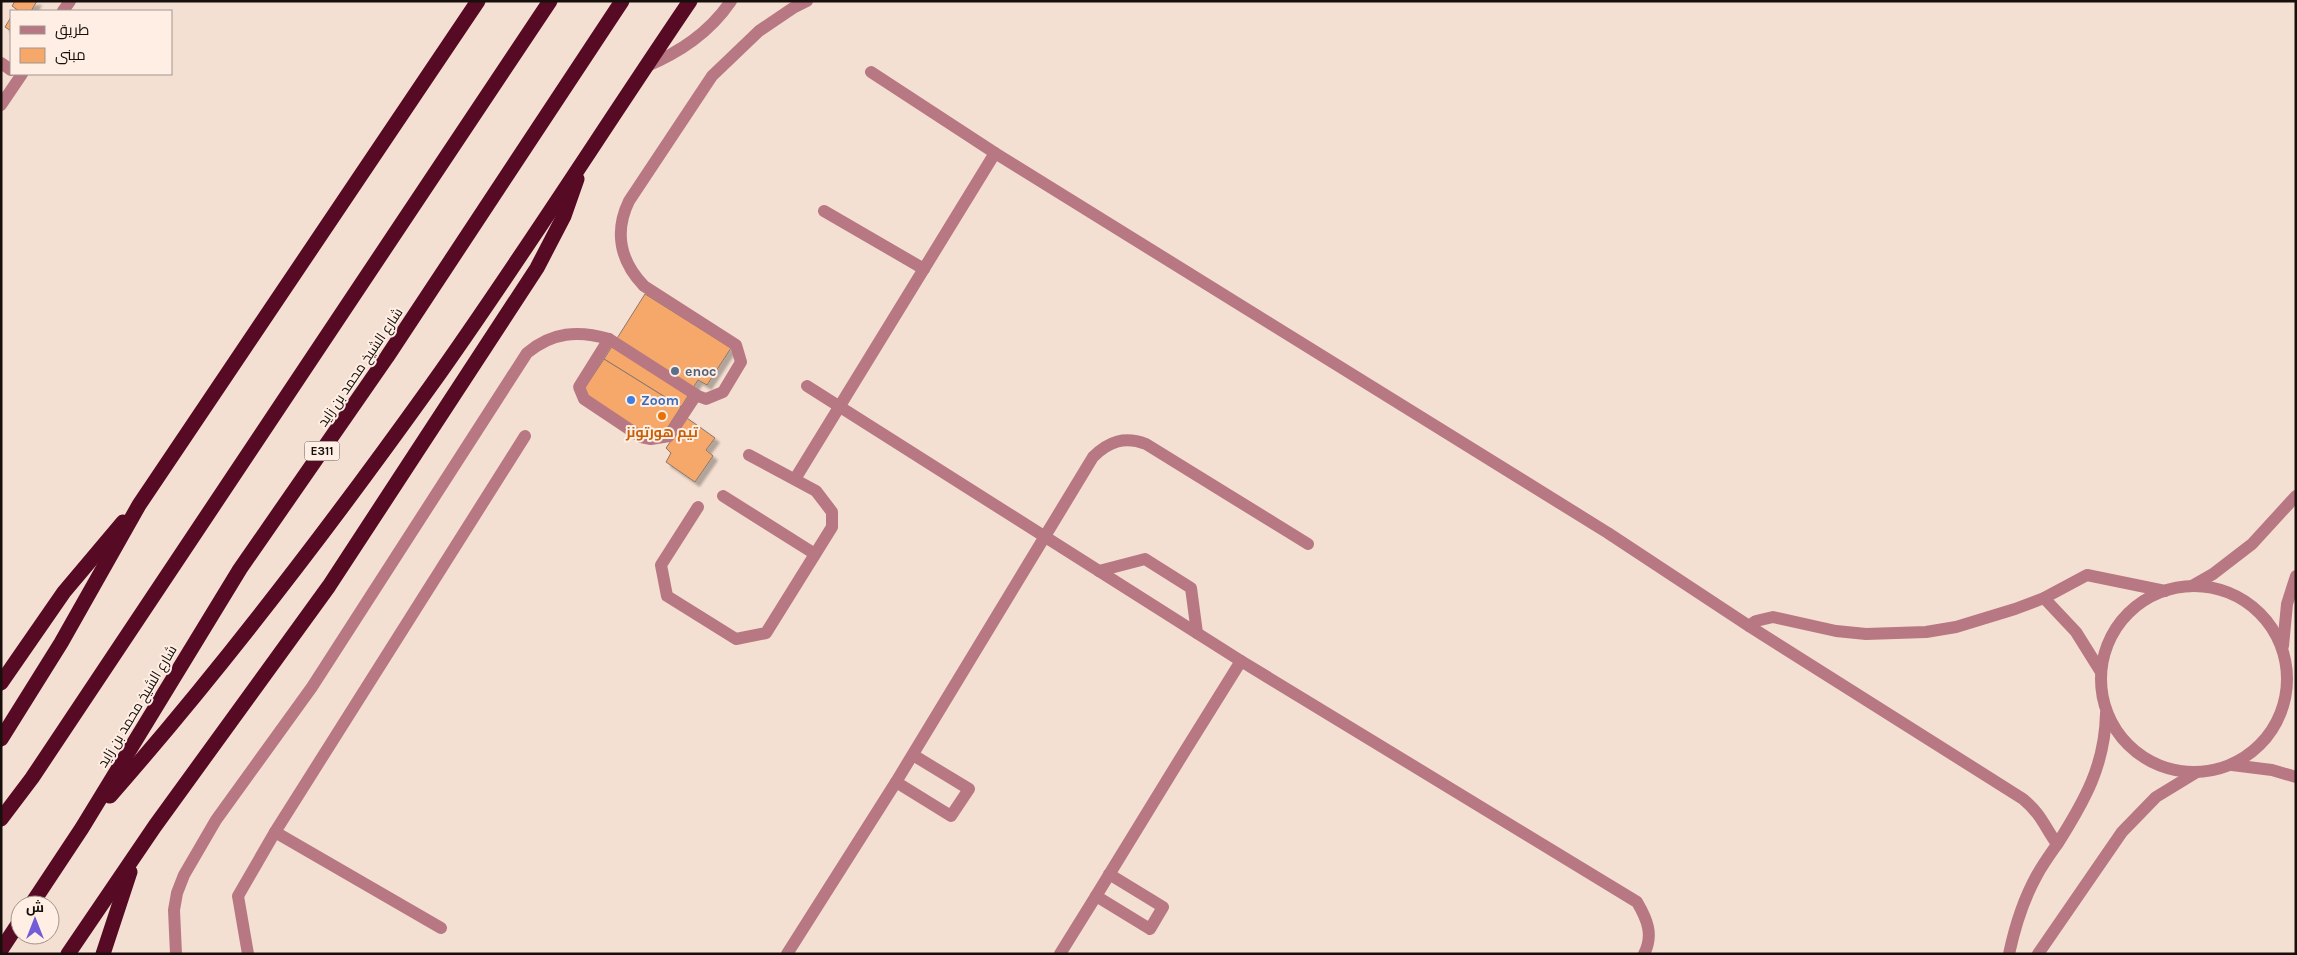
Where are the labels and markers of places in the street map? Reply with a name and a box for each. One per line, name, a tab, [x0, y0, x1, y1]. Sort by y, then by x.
place label: enoc	[685, 363, 716, 380]
marker: enoc	[669, 365, 681, 377]
place label: Zoom	[641, 392, 679, 409]
marker: Zoom	[625, 394, 637, 406]
marker: تيم هورتونز	[656, 410, 668, 422]
place label: تيم هورتونز	[625, 424, 699, 442]

